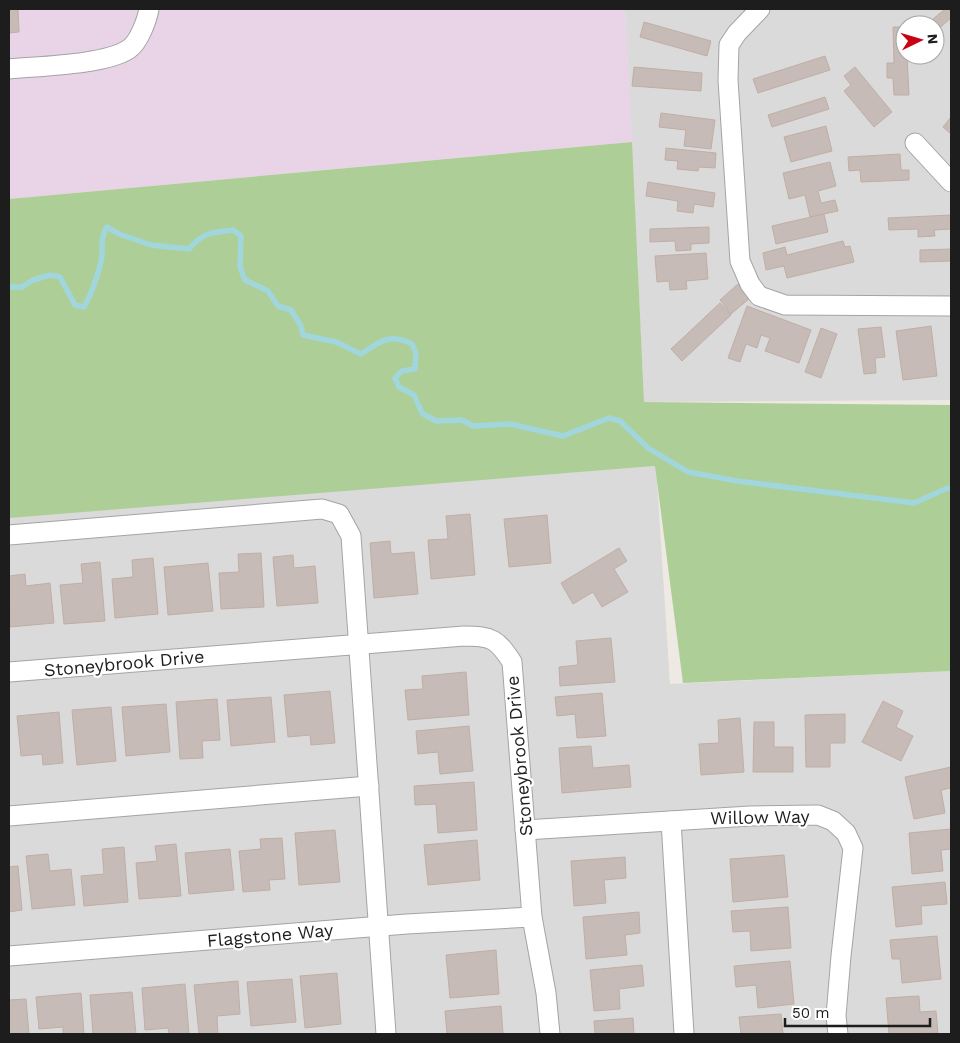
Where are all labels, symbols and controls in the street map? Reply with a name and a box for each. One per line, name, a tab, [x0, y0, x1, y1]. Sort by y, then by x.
north arrow	[895, 15, 945, 65]
text: N	[925, 33, 941, 45]
street label: Stoneybrook Drive	[43, 646, 205, 680]
street label: Stoneybrook Drive	[502, 675, 536, 837]
street label: Willow Way	[710, 806, 811, 828]
street label: Flagstone Way	[206, 919, 335, 951]
scale bar	[785, 996, 930, 1028]
text: 50 m	[792, 1004, 829, 1022]

